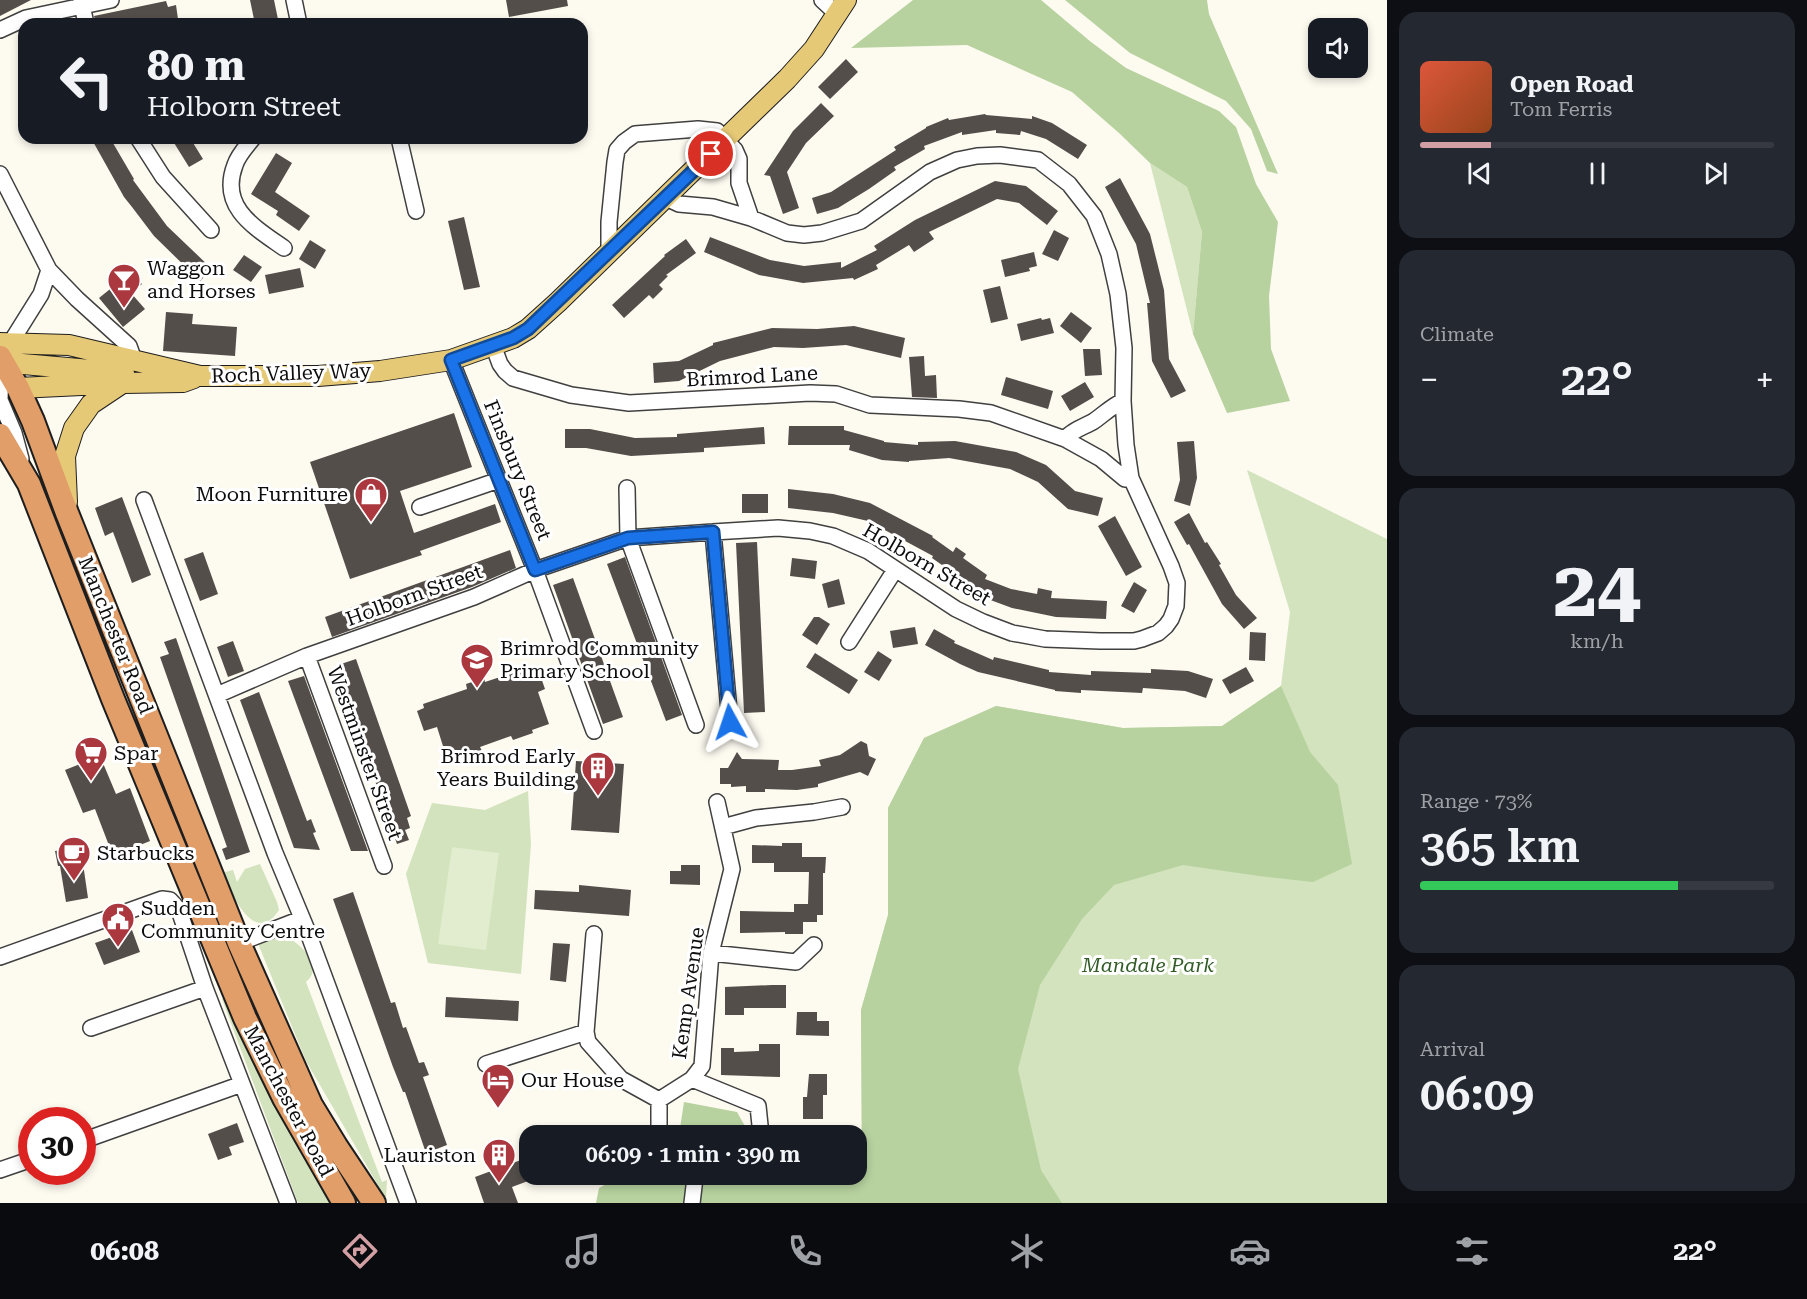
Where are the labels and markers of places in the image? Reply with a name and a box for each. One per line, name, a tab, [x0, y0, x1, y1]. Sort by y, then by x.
pin	[685, 128, 736, 179]
place label: Waggon and Horses	[147, 256, 255, 303]
bar icon: Waggon and Horses	[106, 262, 142, 309]
shop icon: Moon Furniture	[353, 476, 389, 523]
place label: Moon Furniture	[196, 482, 348, 506]
place label: Brimrod Community Primary School	[500, 636, 699, 683]
school or university icon: Brimrod Community Primary School	[459, 642, 495, 689]
supermarket icon: Spar	[73, 735, 109, 782]
place label: Spar	[114, 741, 158, 765]
place label: Brimrod Early Years Building	[437, 744, 576, 791]
building icon: Brimrod Early Years Building	[580, 750, 616, 797]
cafe icon: Starbucks	[56, 835, 92, 882]
place label: Starbucks	[97, 841, 194, 865]
place label: Sudden Community Centre	[141, 896, 325, 943]
public building icon: Sudden Community Centre	[100, 901, 136, 948]
hotel icon: Our House	[480, 1062, 516, 1109]
place label: Our House	[521, 1068, 624, 1092]
building icon: Lauriston	[481, 1137, 517, 1184]
place label: Lauriston	[384, 1143, 476, 1167]

